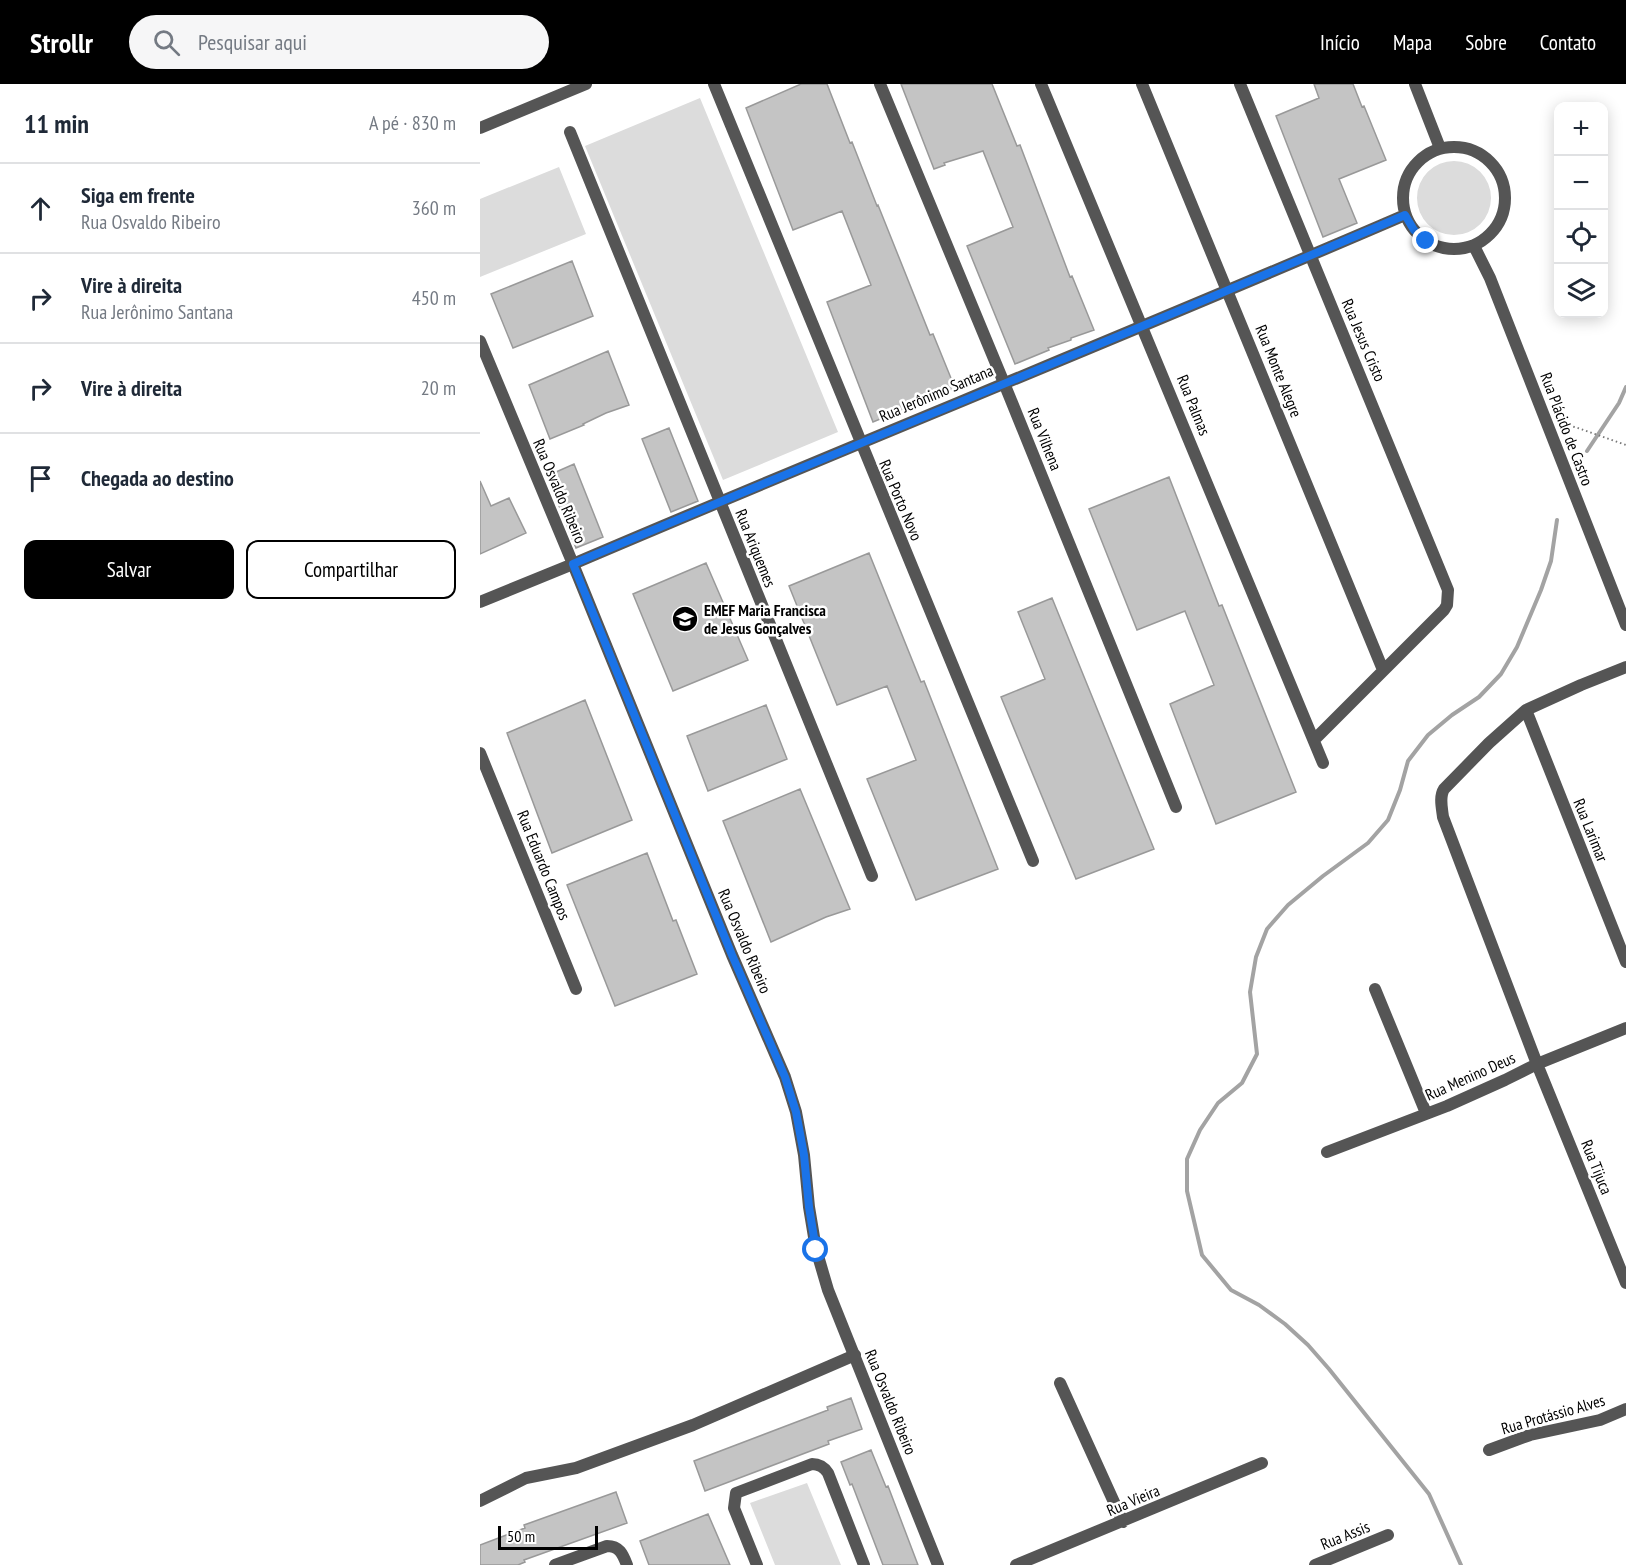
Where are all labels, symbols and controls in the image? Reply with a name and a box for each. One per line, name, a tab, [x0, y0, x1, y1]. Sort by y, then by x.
search box	[129, 15, 549, 69]
text: Strollr	[30, 24, 93, 61]
icon: search	[150, 26, 183, 59]
text: Pesquisar aqui	[198, 28, 307, 56]
text: Início	[1320, 29, 1360, 56]
text: Mapa	[1393, 29, 1432, 56]
text: Sobre	[1465, 29, 1507, 56]
text: Contato	[1540, 29, 1596, 56]
map controls	[1554, 102, 1608, 318]
button: +	[1554, 102, 1608, 156]
text: 11 min	[24, 107, 89, 140]
text: A pé · 830 m	[369, 110, 456, 136]
button: −	[1554, 156, 1608, 210]
text: Siga em frente	[81, 181, 195, 209]
icon: ahead	[24, 192, 57, 225]
text: 360 m	[412, 195, 456, 221]
text: Rua Osvaldo Ribeiro	[81, 209, 221, 235]
button: locate	[1554, 210, 1608, 264]
route end	[1412, 227, 1438, 253]
button: layers	[1554, 264, 1608, 318]
text: Vire à direita	[81, 271, 182, 299]
icon: right	[24, 282, 57, 315]
text: 450 m	[412, 285, 456, 311]
street label: Rua Jesus Cristo	[1338, 296, 1390, 384]
text: Rua Jerônimo Santana	[81, 299, 233, 325]
street label: Rua Monte Alegre	[1251, 322, 1307, 420]
street label: Rua Jerônimo Santana	[876, 360, 996, 426]
street label: Rua Plácido de Castro	[1536, 370, 1598, 489]
icon: right	[24, 372, 57, 405]
street label: Rua Palmas	[1173, 372, 1215, 438]
text: Vire à direita	[81, 374, 182, 402]
text: 20 m	[421, 375, 456, 401]
street label: Rua Vilhena	[1023, 405, 1067, 473]
street label: Rua Osvaldo Ribeiro	[529, 436, 591, 546]
street label: Rua Porto Novo	[875, 457, 927, 544]
icon: arrive	[24, 462, 57, 495]
text: Chegada ao destino	[81, 464, 234, 492]
street label: Rua Ariquemes	[731, 506, 781, 590]
button: Salvar	[24, 540, 234, 599]
button: Compartilhar	[246, 540, 456, 599]
place label: EMEF Maria Francisca de Jesus Gonçalves	[704, 600, 826, 638]
school or university icon: EMEF Maria Francisca de Jesus Gonçalves	[670, 604, 700, 634]
street label: Rua Larimar	[1569, 796, 1613, 865]
street label: Rua Eduardo Campos	[513, 807, 575, 923]
street label: Rua Osvaldo Ribeiro	[714, 886, 776, 996]
street label: Rua Menino Deus	[1422, 1047, 1518, 1105]
street label: Rua Tijuca	[1577, 1137, 1617, 1197]
route start	[802, 1236, 828, 1262]
street label: Rua Osvaldo Ribeiro	[861, 1346, 921, 1458]
street label: Rua Protássio Alves	[1499, 1390, 1607, 1438]
street label: Rua Vieira	[1103, 1480, 1163, 1520]
street label: Rua Assis	[1317, 1516, 1373, 1554]
scale bar	[498, 1523, 598, 1550]
text: 50 m	[507, 1526, 535, 1546]

